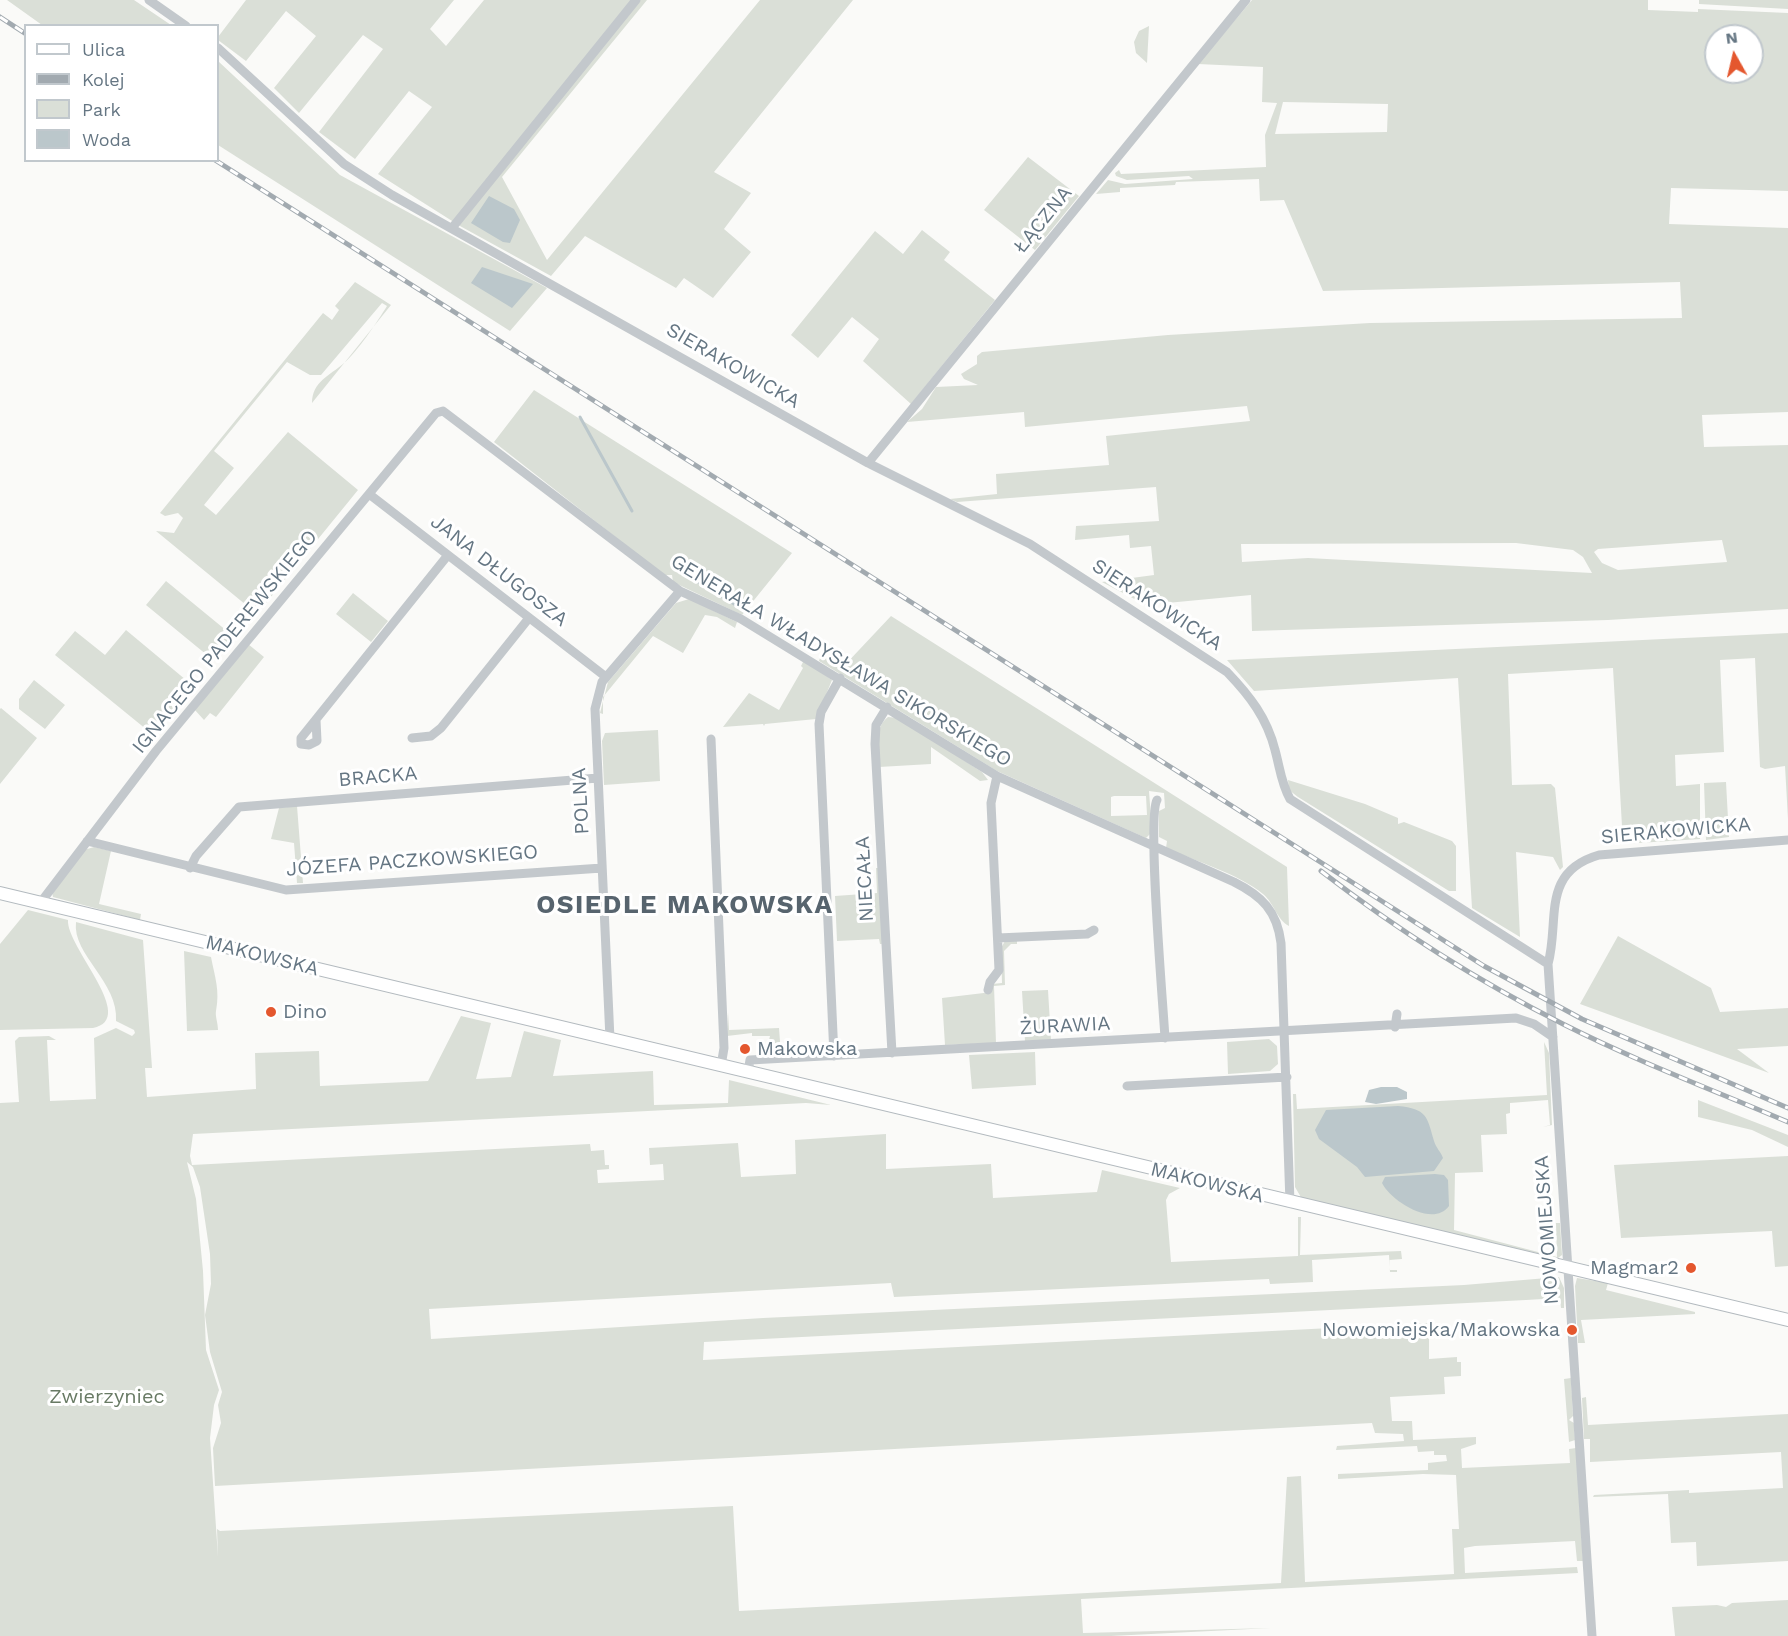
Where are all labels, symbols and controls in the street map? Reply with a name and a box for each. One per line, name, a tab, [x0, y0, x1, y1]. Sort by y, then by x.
legend	[24, 24, 219, 162]
north arrow	[1704, 24, 1764, 84]
text: N	[1725, 27, 1739, 48]
text: Ulica	[82, 39, 125, 60]
text: Kolej	[82, 69, 125, 90]
text: Park	[82, 99, 121, 120]
text: Woda	[82, 129, 131, 150]
street label: ŁĄCZNA	[1009, 182, 1077, 258]
street label: SIERAKOWICKA	[662, 318, 804, 414]
street label: JANA DŁUGOSZA	[426, 510, 572, 632]
street label: IGNACEGO PADEREWSKIEGO	[127, 525, 323, 759]
street label: GENERAŁA WŁADYSŁAWA SIKORSKIEGO	[666, 549, 1016, 773]
street label: SIERAKOWICKA	[1087, 554, 1227, 656]
street label: BRACKA	[338, 762, 418, 792]
street label: POLNA	[567, 767, 595, 835]
street label: SIERAKOWICKA	[1600, 812, 1752, 850]
street label: NIECAŁA	[851, 836, 879, 922]
street label: JÓZEFA PACZKOWSKIEGO	[285, 840, 539, 882]
district label: OSIEDLE MAKOWSKA	[536, 889, 834, 921]
street label: MAKOWSKA	[203, 930, 321, 982]
place label: Dino	[283, 1000, 327, 1024]
marker: Dino	[264, 1005, 278, 1019]
street label: ŻURAWIA	[1019, 1012, 1111, 1040]
place label: Makowska	[757, 1037, 857, 1061]
marker: Makowska	[738, 1042, 752, 1056]
street label: NOWOMIEJSKA	[1530, 1155, 1564, 1305]
street label: MAKOWSKA	[1148, 1157, 1266, 1209]
place label: Magmar2	[1590, 1256, 1679, 1280]
marker: Magmar2	[1684, 1261, 1698, 1275]
place label: Nowomiejska/Makowska	[1322, 1318, 1560, 1342]
marker: Nowomiejska/Makowska	[1565, 1323, 1579, 1337]
park label: Zwierzyniec	[49, 1385, 165, 1409]

